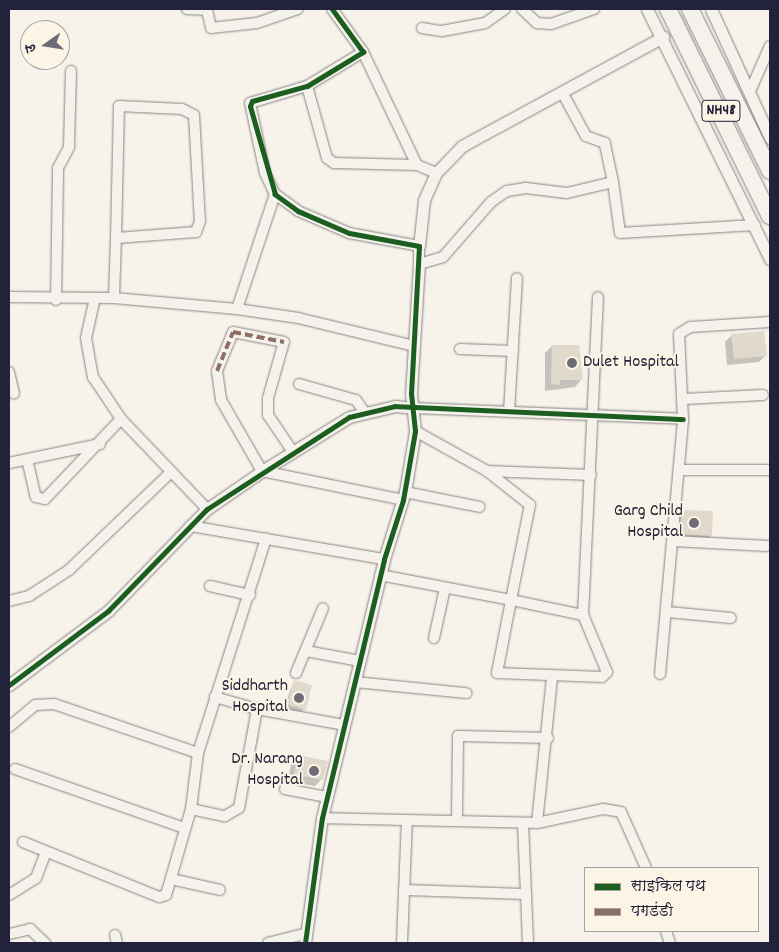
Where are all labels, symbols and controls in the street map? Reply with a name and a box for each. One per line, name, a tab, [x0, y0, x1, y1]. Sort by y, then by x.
north arrow	[20, 20, 70, 70]
text: उ	[21, 42, 42, 54]
road number: NH48	[701, 98, 741, 124]
place label: Dulet Hospital	[583, 352, 679, 374]
marker: Dulet Hospital	[565, 356, 579, 370]
place label: Garg Child Hospital	[614, 502, 683, 544]
marker: Garg Child Hospital	[687, 516, 701, 530]
place label: Siddharth Hospital	[222, 677, 288, 720]
marker: Siddharth Hospital	[292, 691, 306, 705]
place label: Dr. Narang Hospital	[231, 750, 303, 792]
marker: Dr. Narang Hospital	[307, 764, 321, 778]
legend	[584, 867, 759, 932]
text: साइकिल पथ	[631, 876, 706, 898]
text: पगडंडी	[631, 901, 673, 923]

